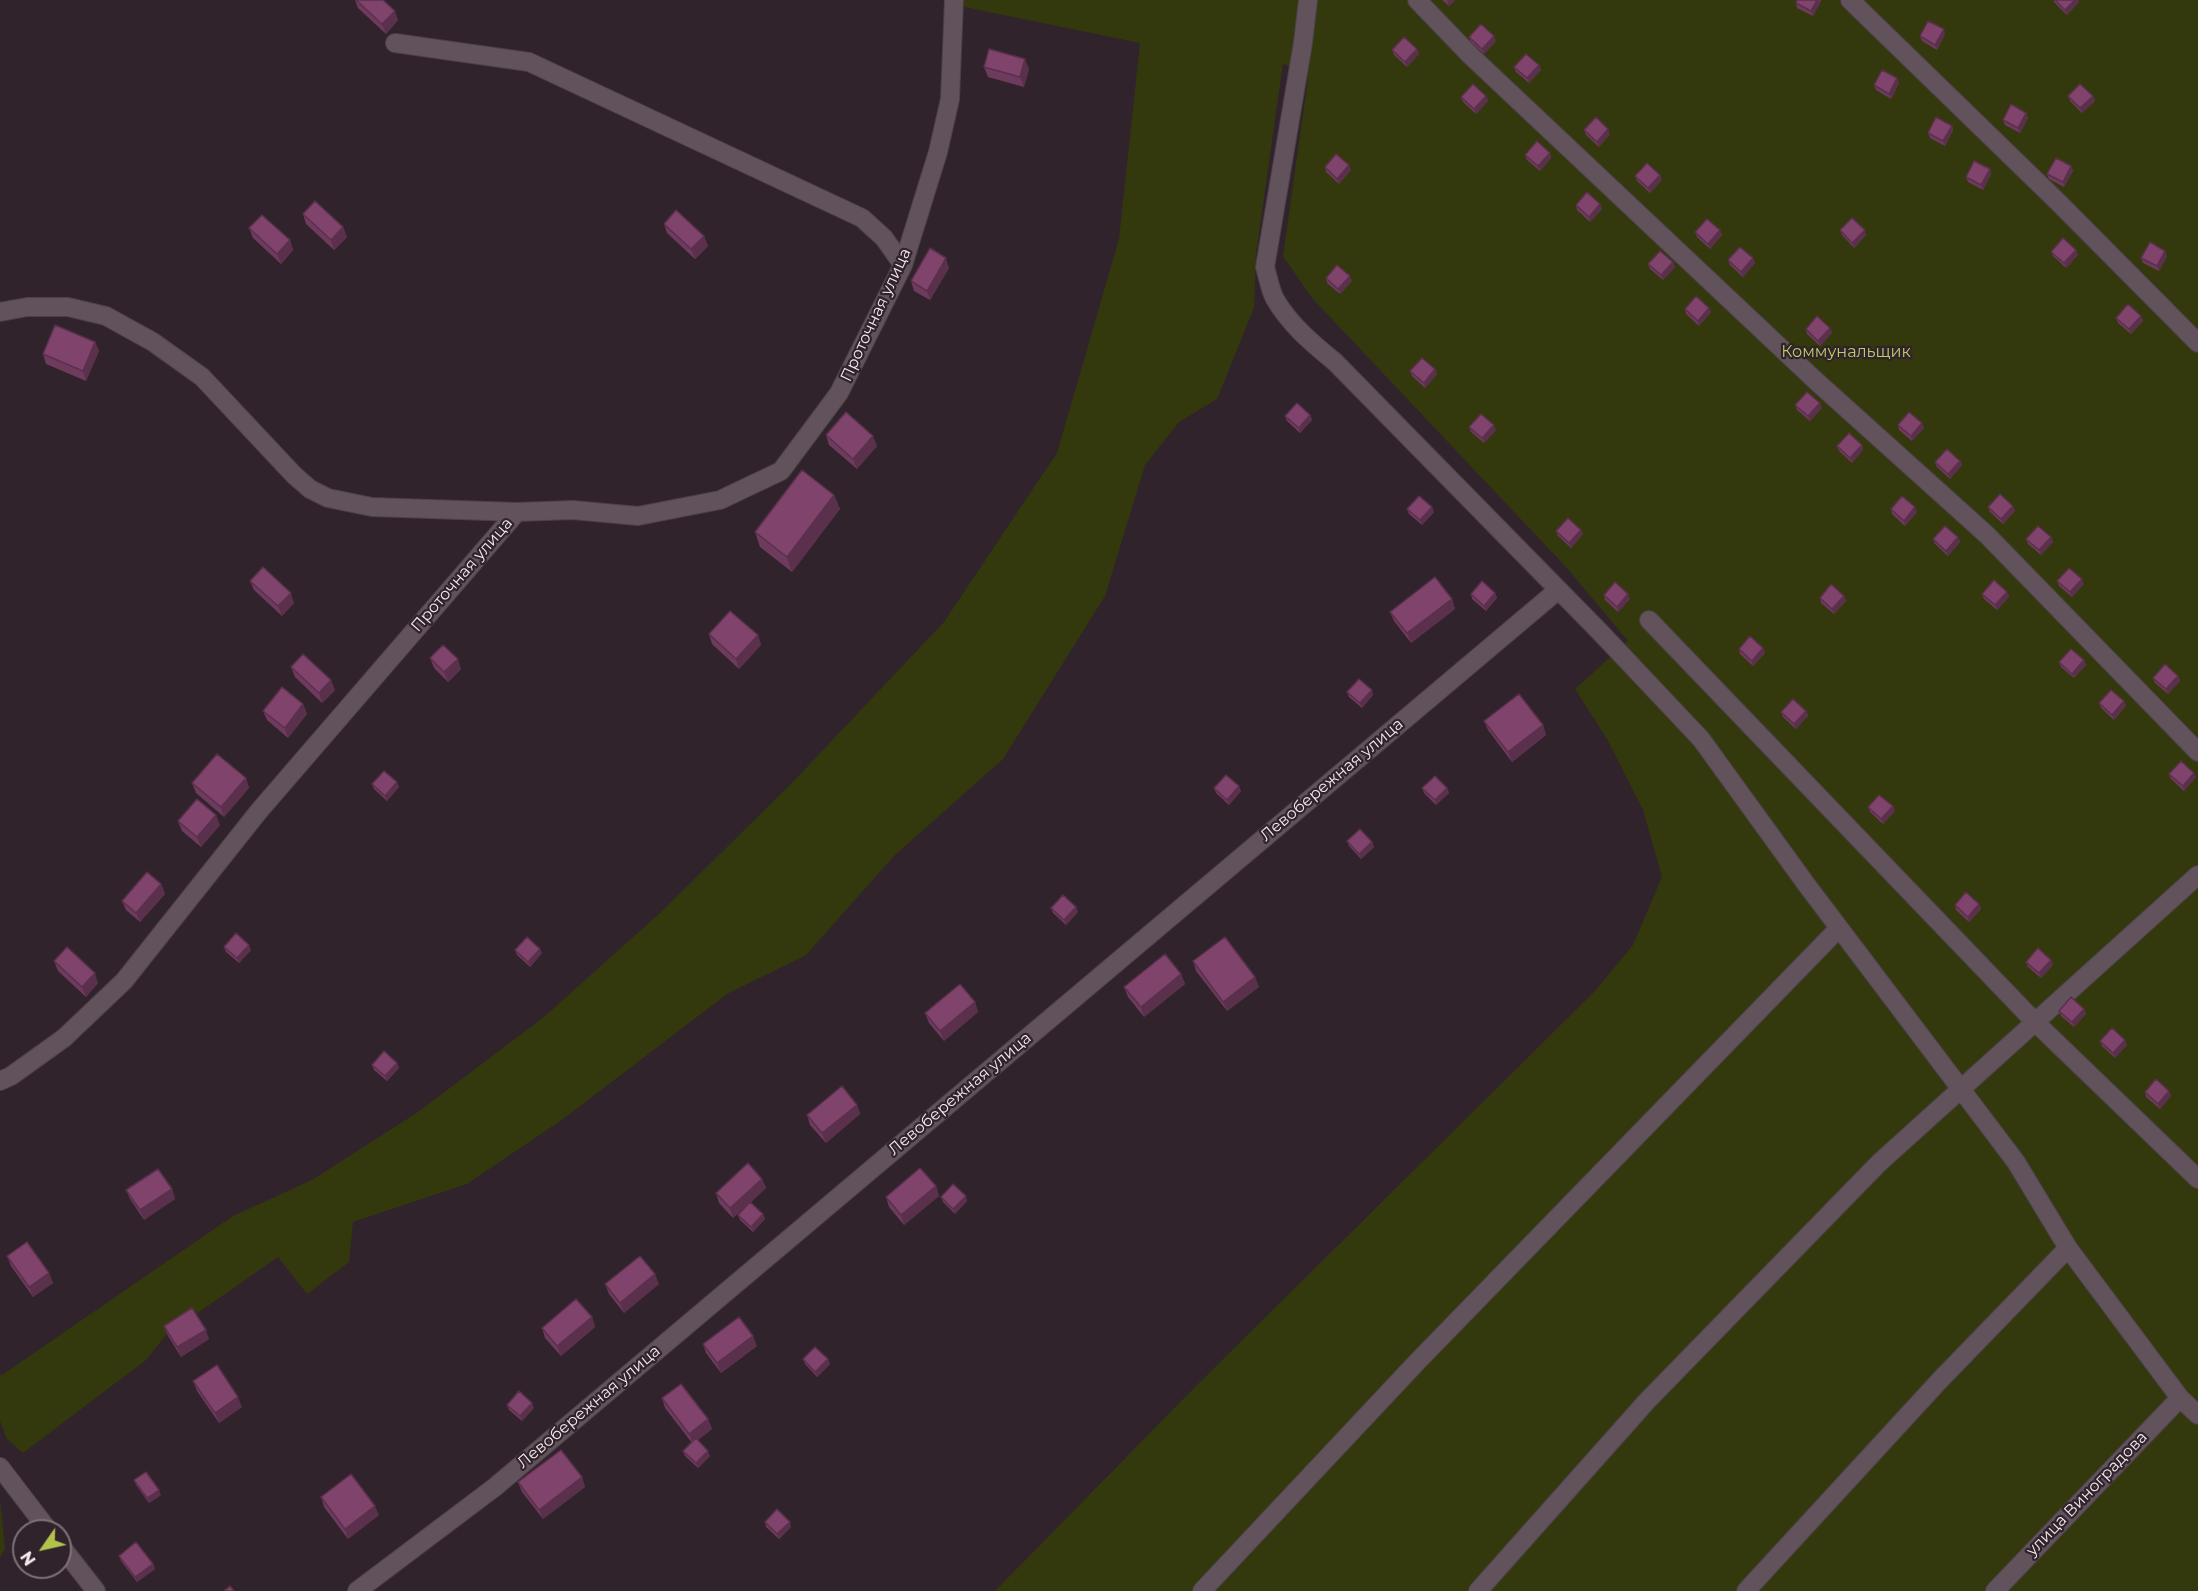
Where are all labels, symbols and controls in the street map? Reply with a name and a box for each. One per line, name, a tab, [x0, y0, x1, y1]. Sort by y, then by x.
street label: Проточная улица	[837, 245, 915, 385]
park label: Коммунальщик	[1781, 342, 1911, 362]
street label: Проточная улица	[407, 514, 517, 636]
street label: Левобережная улица	[1257, 715, 1407, 845]
street label: Левобережная улица	[885, 1029, 1035, 1159]
street label: Левобережная улица	[514, 1342, 664, 1472]
street label: улица Виноградова	[2023, 1428, 2151, 1560]
north arrow	[12, 1519, 72, 1579]
text: N	[17, 1548, 40, 1569]

